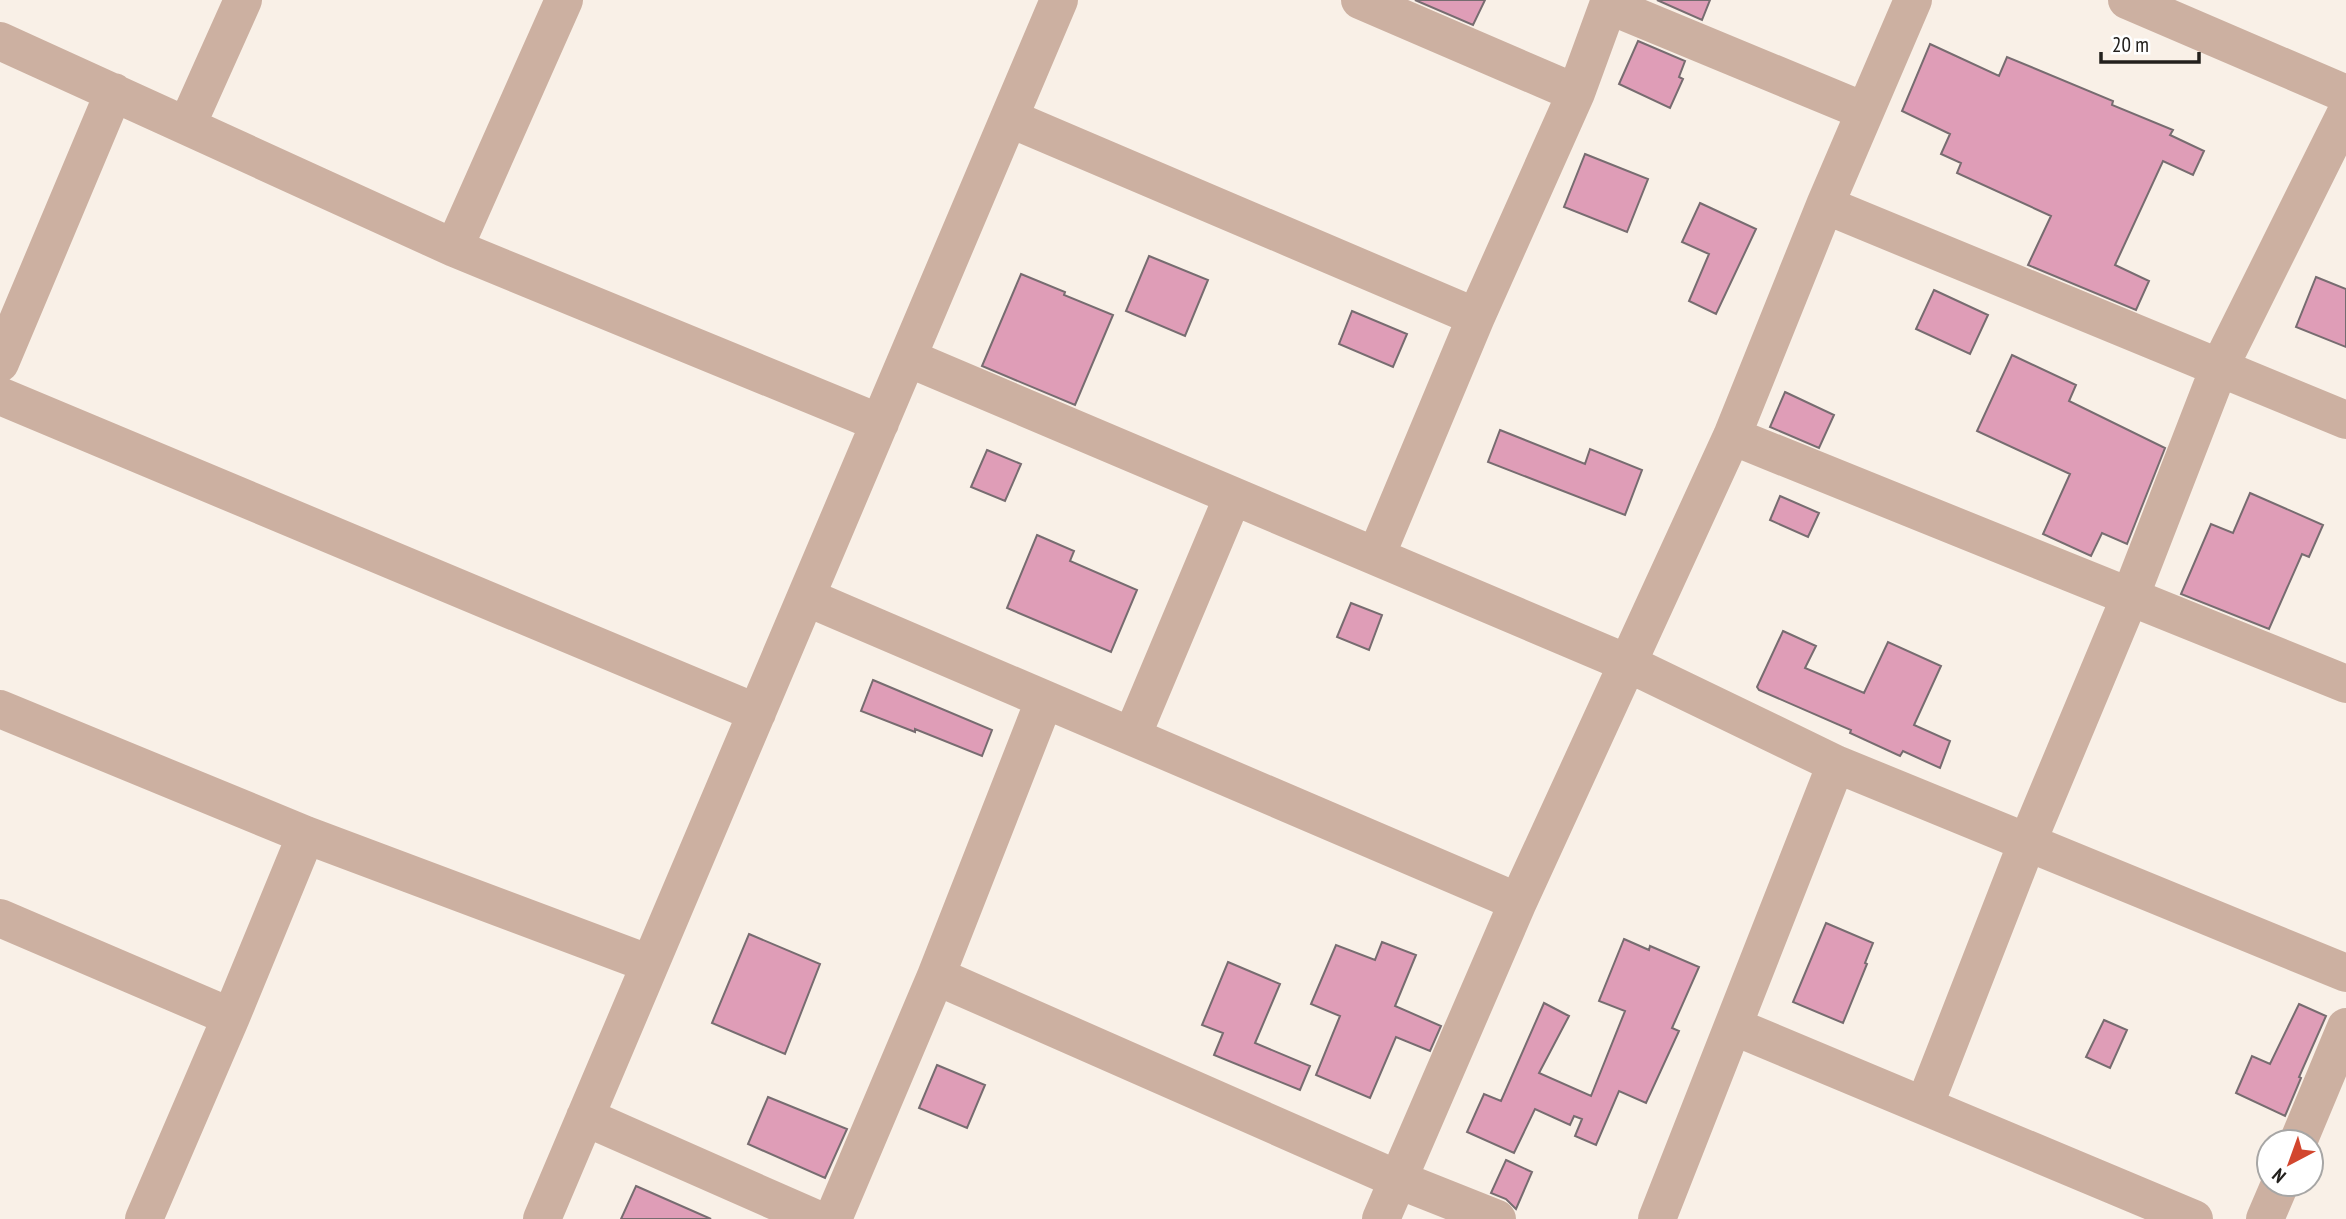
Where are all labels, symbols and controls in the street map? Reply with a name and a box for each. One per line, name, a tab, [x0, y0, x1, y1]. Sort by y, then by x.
scale bar	[2101, 21, 2199, 65]
text: 20 m	[2112, 31, 2149, 58]
north arrow	[2255, 1128, 2325, 1198]
text: N	[2267, 1163, 2291, 1188]

